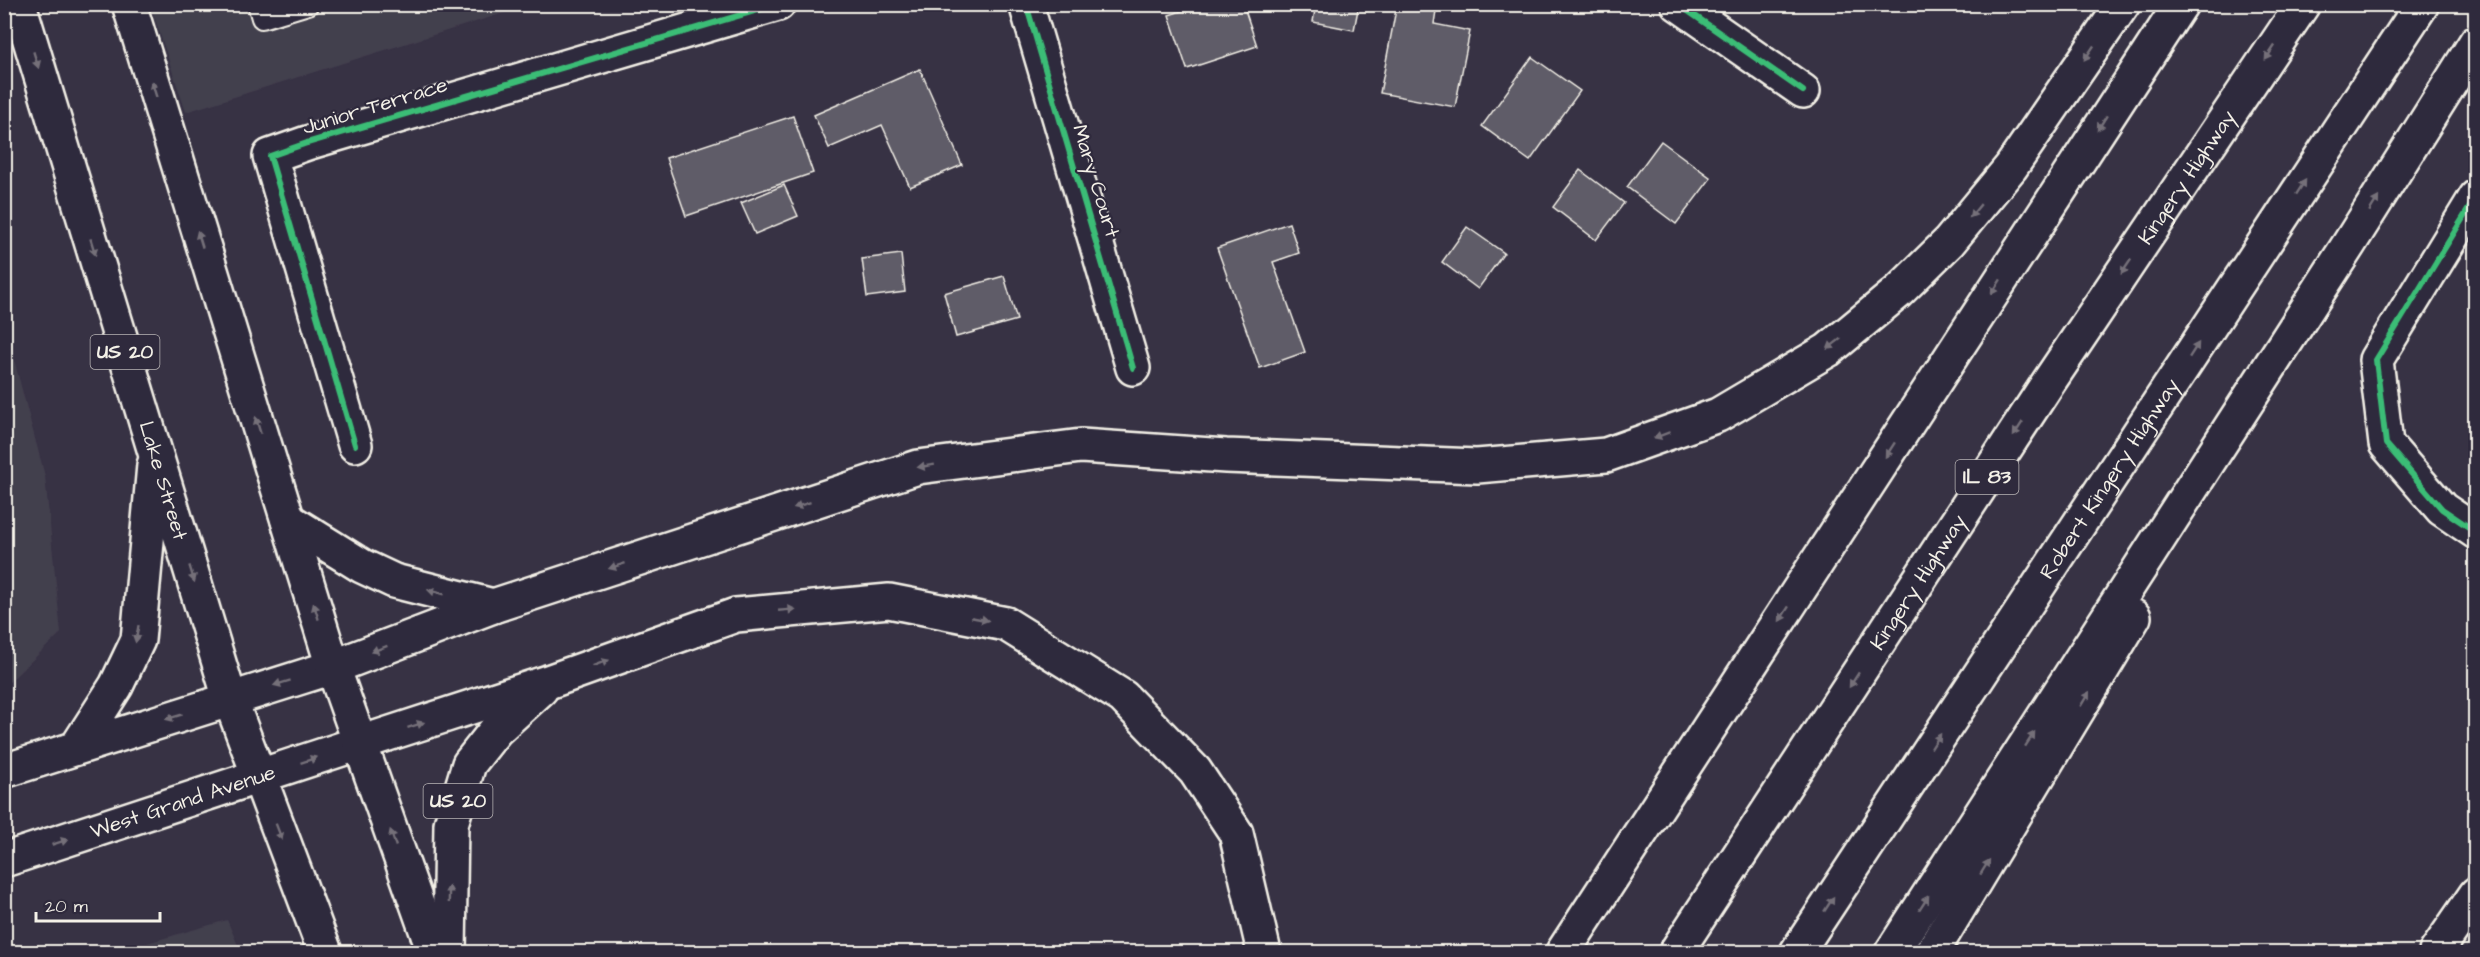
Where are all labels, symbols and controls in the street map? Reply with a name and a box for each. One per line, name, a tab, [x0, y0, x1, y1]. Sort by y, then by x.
one-way arrow	[2084, 44, 2095, 61]
one-way arrow	[2265, 45, 2276, 61]
one-way arrow	[32, 51, 41, 69]
street label: Junior Terrace	[299, 70, 451, 142]
one-way arrow	[149, 80, 158, 98]
street label: Kingery Highway	[2131, 104, 2244, 250]
one-way arrow	[2097, 115, 2108, 131]
street label: Mary Court	[1063, 121, 1127, 242]
one-way arrow	[2296, 179, 2307, 196]
one-way arrow	[2368, 196, 2379, 212]
one-way arrow	[1969, 203, 1982, 219]
one-way arrow	[195, 230, 204, 248]
one-way arrow	[89, 238, 98, 256]
one-way arrow	[2121, 259, 2132, 275]
one-way arrow	[1991, 279, 2002, 295]
road number: US 20	[90, 335, 160, 369]
one-way arrow	[1826, 338, 1842, 351]
one-way arrow	[2188, 342, 2199, 358]
street label: Robert Kingery Highway	[2032, 372, 2188, 585]
one-way arrow	[253, 416, 262, 434]
street label: Lake Street	[132, 418, 196, 544]
one-way arrow	[2012, 421, 2023, 437]
one-way arrow	[1653, 430, 1671, 440]
one-way arrow	[1885, 442, 1896, 458]
road number: IL 83	[1956, 460, 2018, 494]
one-way arrow	[916, 461, 935, 470]
one-way arrow	[793, 500, 811, 510]
street label: Kingery Highway	[1863, 508, 1975, 655]
one-way arrow	[608, 562, 626, 571]
one-way arrow	[188, 565, 198, 583]
one-way arrow	[427, 586, 445, 596]
one-way arrow	[311, 602, 320, 620]
one-way arrow	[778, 605, 797, 615]
one-way arrow	[1778, 606, 1789, 622]
one-way arrow	[971, 615, 990, 624]
one-way arrow	[132, 625, 141, 644]
one-way arrow	[370, 645, 388, 655]
one-way arrow	[592, 658, 610, 668]
one-way arrow	[1848, 672, 1859, 688]
one-way arrow	[273, 679, 291, 688]
one-way arrow	[2080, 690, 2090, 707]
one-way arrow	[165, 713, 183, 722]
one-way arrow	[407, 719, 425, 729]
one-way arrow	[2024, 731, 2035, 748]
one-way arrow	[1931, 733, 1942, 749]
one-way arrow	[300, 755, 318, 765]
street label: West Grand Avenue	[86, 757, 279, 845]
road number: US 20	[424, 784, 492, 818]
one-way arrow	[274, 824, 284, 842]
one-way arrow	[388, 829, 398, 847]
one-way arrow	[51, 837, 69, 846]
one-way arrow	[1980, 858, 1990, 875]
scale bar	[36, 885, 160, 923]
one-way arrow	[445, 885, 454, 904]
text: 20 m	[45, 894, 88, 919]
one-way arrow	[1918, 895, 1929, 911]
one-way arrow	[1823, 896, 1835, 912]

